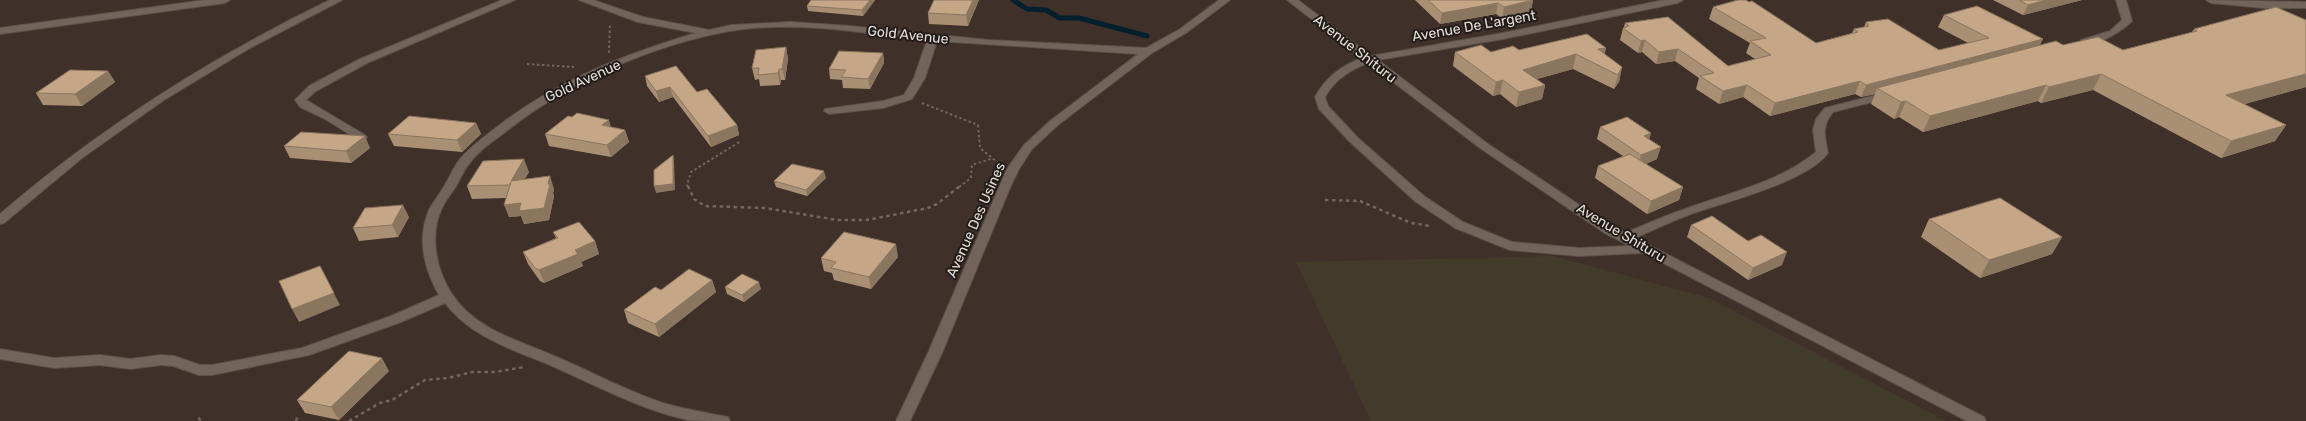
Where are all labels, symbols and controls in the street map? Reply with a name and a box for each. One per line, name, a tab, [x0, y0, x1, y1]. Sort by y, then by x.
street label: Avenue De L'argent	[1411, 7, 1538, 45]
street label: Avenue Shituru	[1310, 11, 1400, 87]
street label: Gold Avenue	[867, 22, 950, 48]
street label: Gold Avenue	[543, 56, 624, 106]
street label: Avenue Des Usines	[943, 160, 1009, 280]
street label: Avenue Shituru	[1573, 200, 1669, 266]

